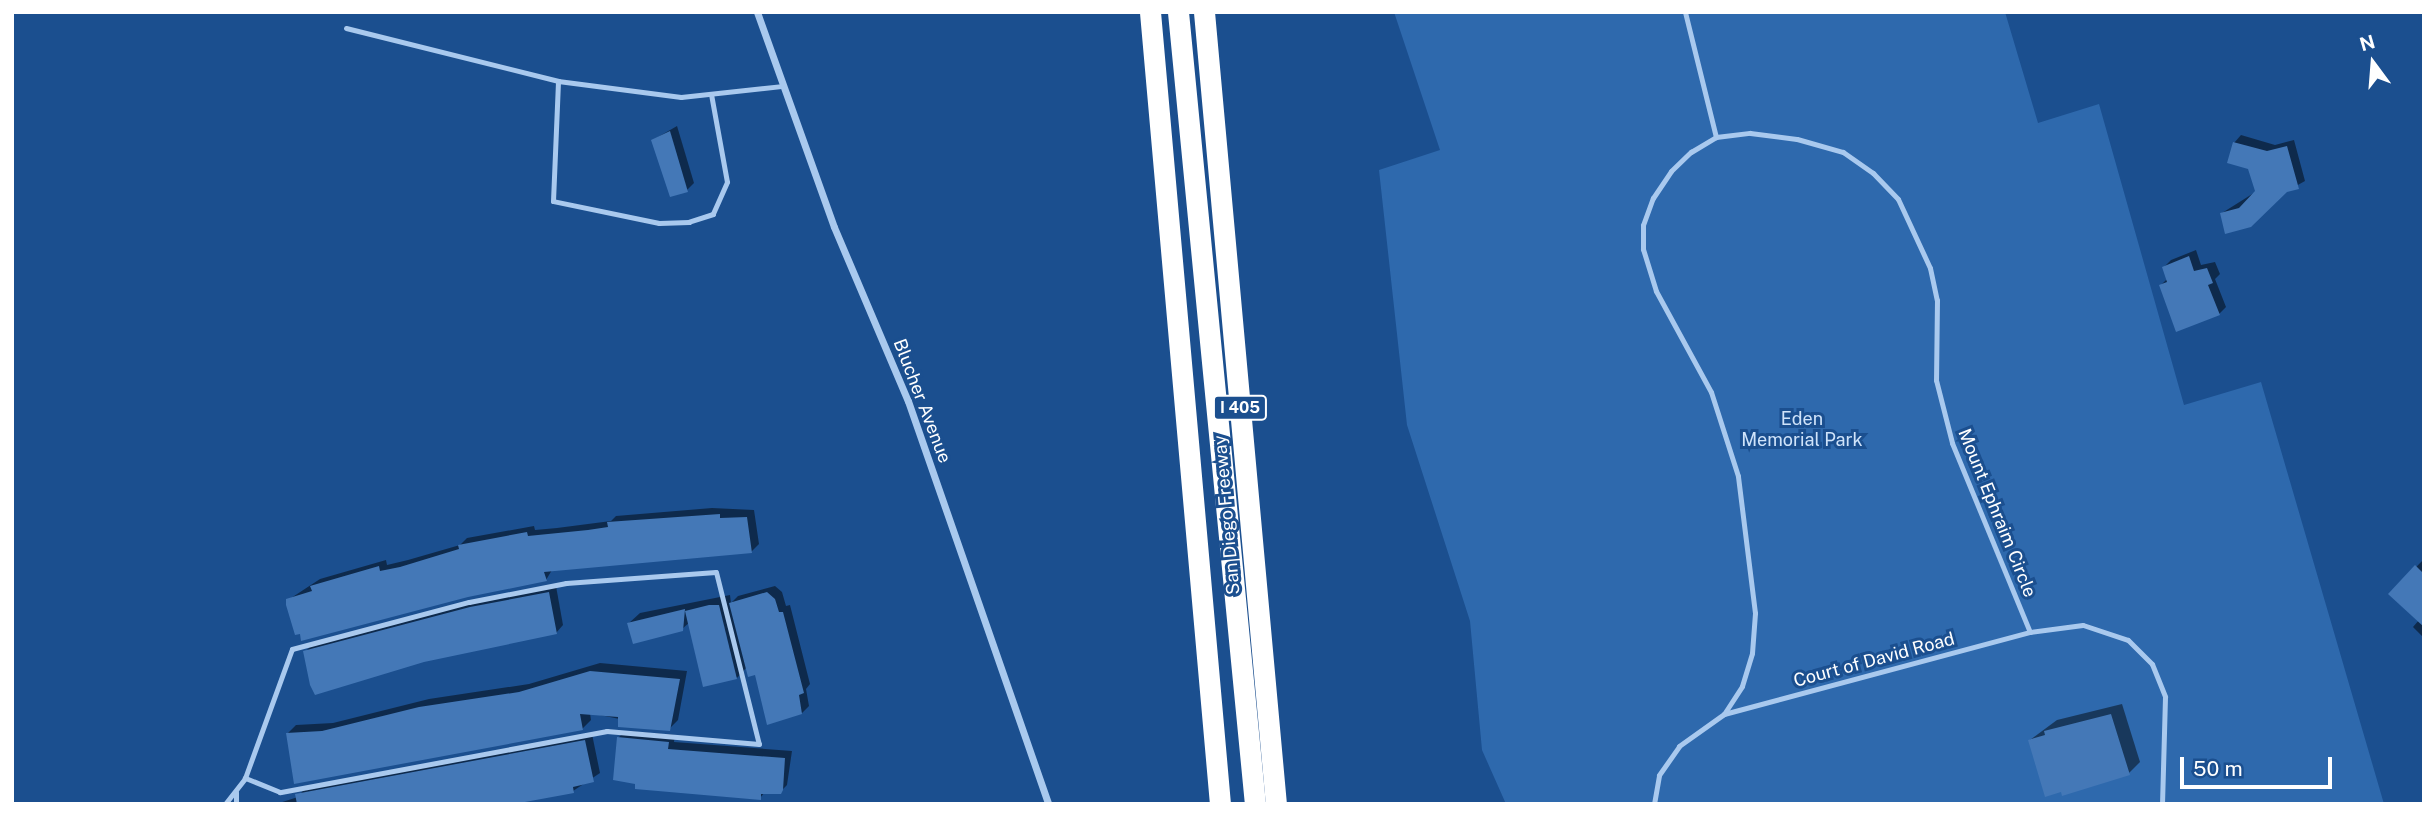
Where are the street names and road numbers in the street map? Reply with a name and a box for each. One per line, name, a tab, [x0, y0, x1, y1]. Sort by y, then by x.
street label: Blucher Avenue	[888, 336, 956, 466]
road number: I 405	[1212, 396, 1268, 420]
street label: Mount Ephraim Circle	[1953, 426, 2041, 600]
street label: San Diego Freeway	[1209, 434, 1245, 596]
street label: Court of David Road	[1791, 628, 1957, 692]

